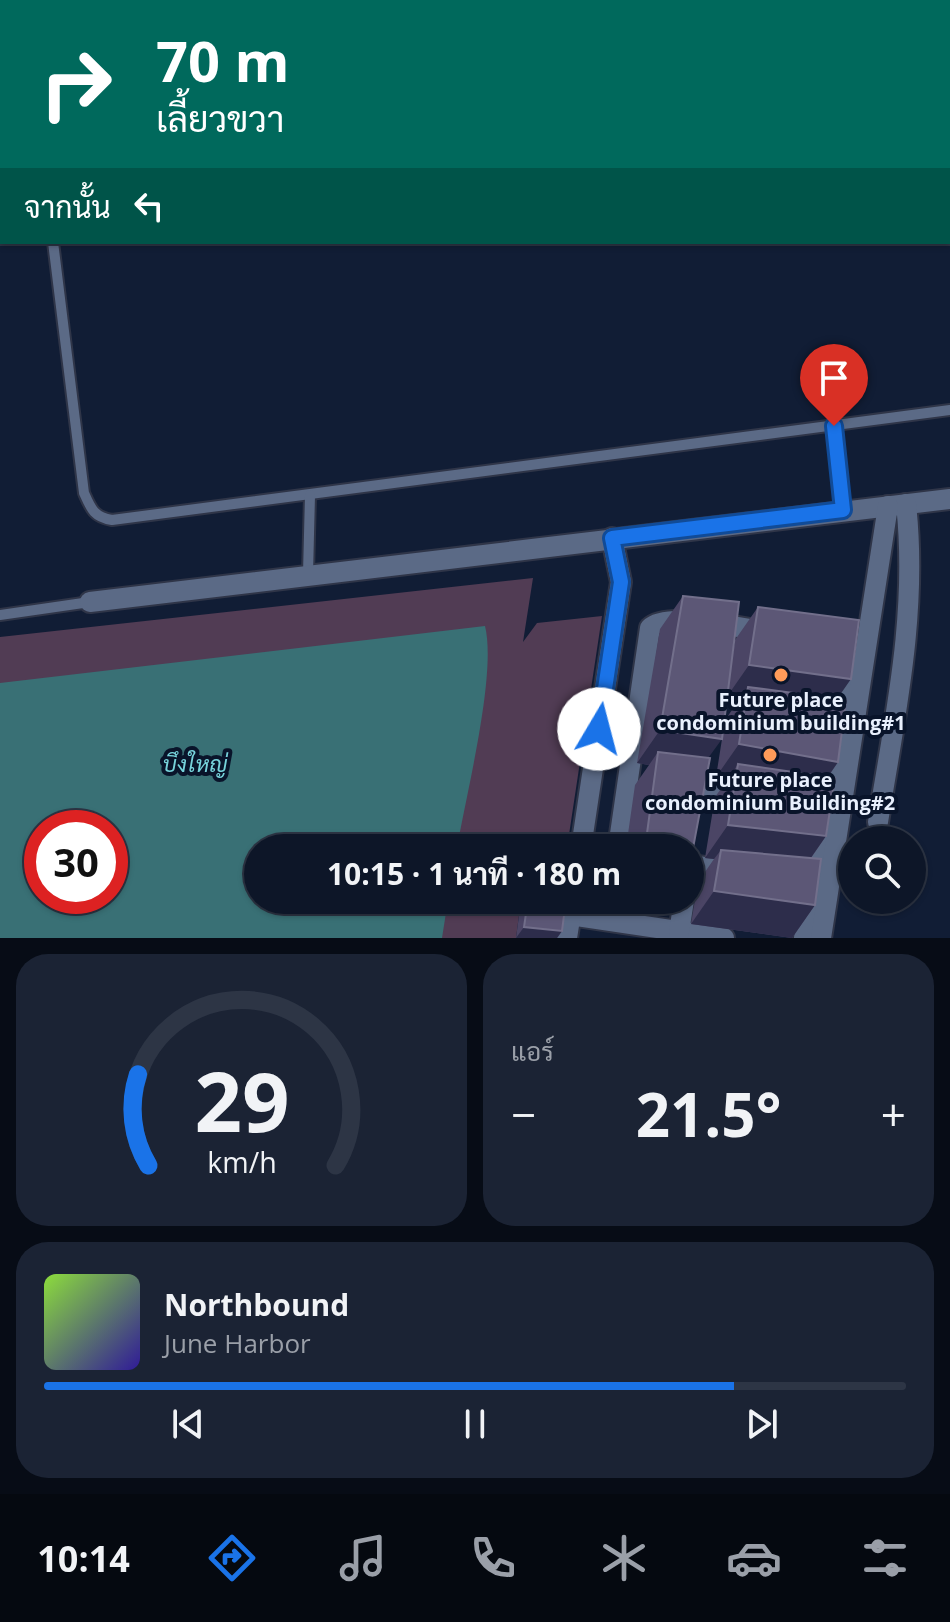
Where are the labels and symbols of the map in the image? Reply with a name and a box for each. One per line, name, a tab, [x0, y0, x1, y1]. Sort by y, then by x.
pin	[800, 344, 868, 426]
marker: Future place condominium building#1	[772, 666, 790, 684]
place label: Future place condominium building#1	[656, 686, 906, 736]
position arrow	[557, 687, 641, 771]
marker: Future place condominium Building#2	[761, 746, 779, 764]
water label: บึงใหญ่	[163, 748, 229, 778]
place label: Future place condominium Building#2	[645, 766, 895, 816]
speed limit sign: 30	[24, 810, 128, 914]

